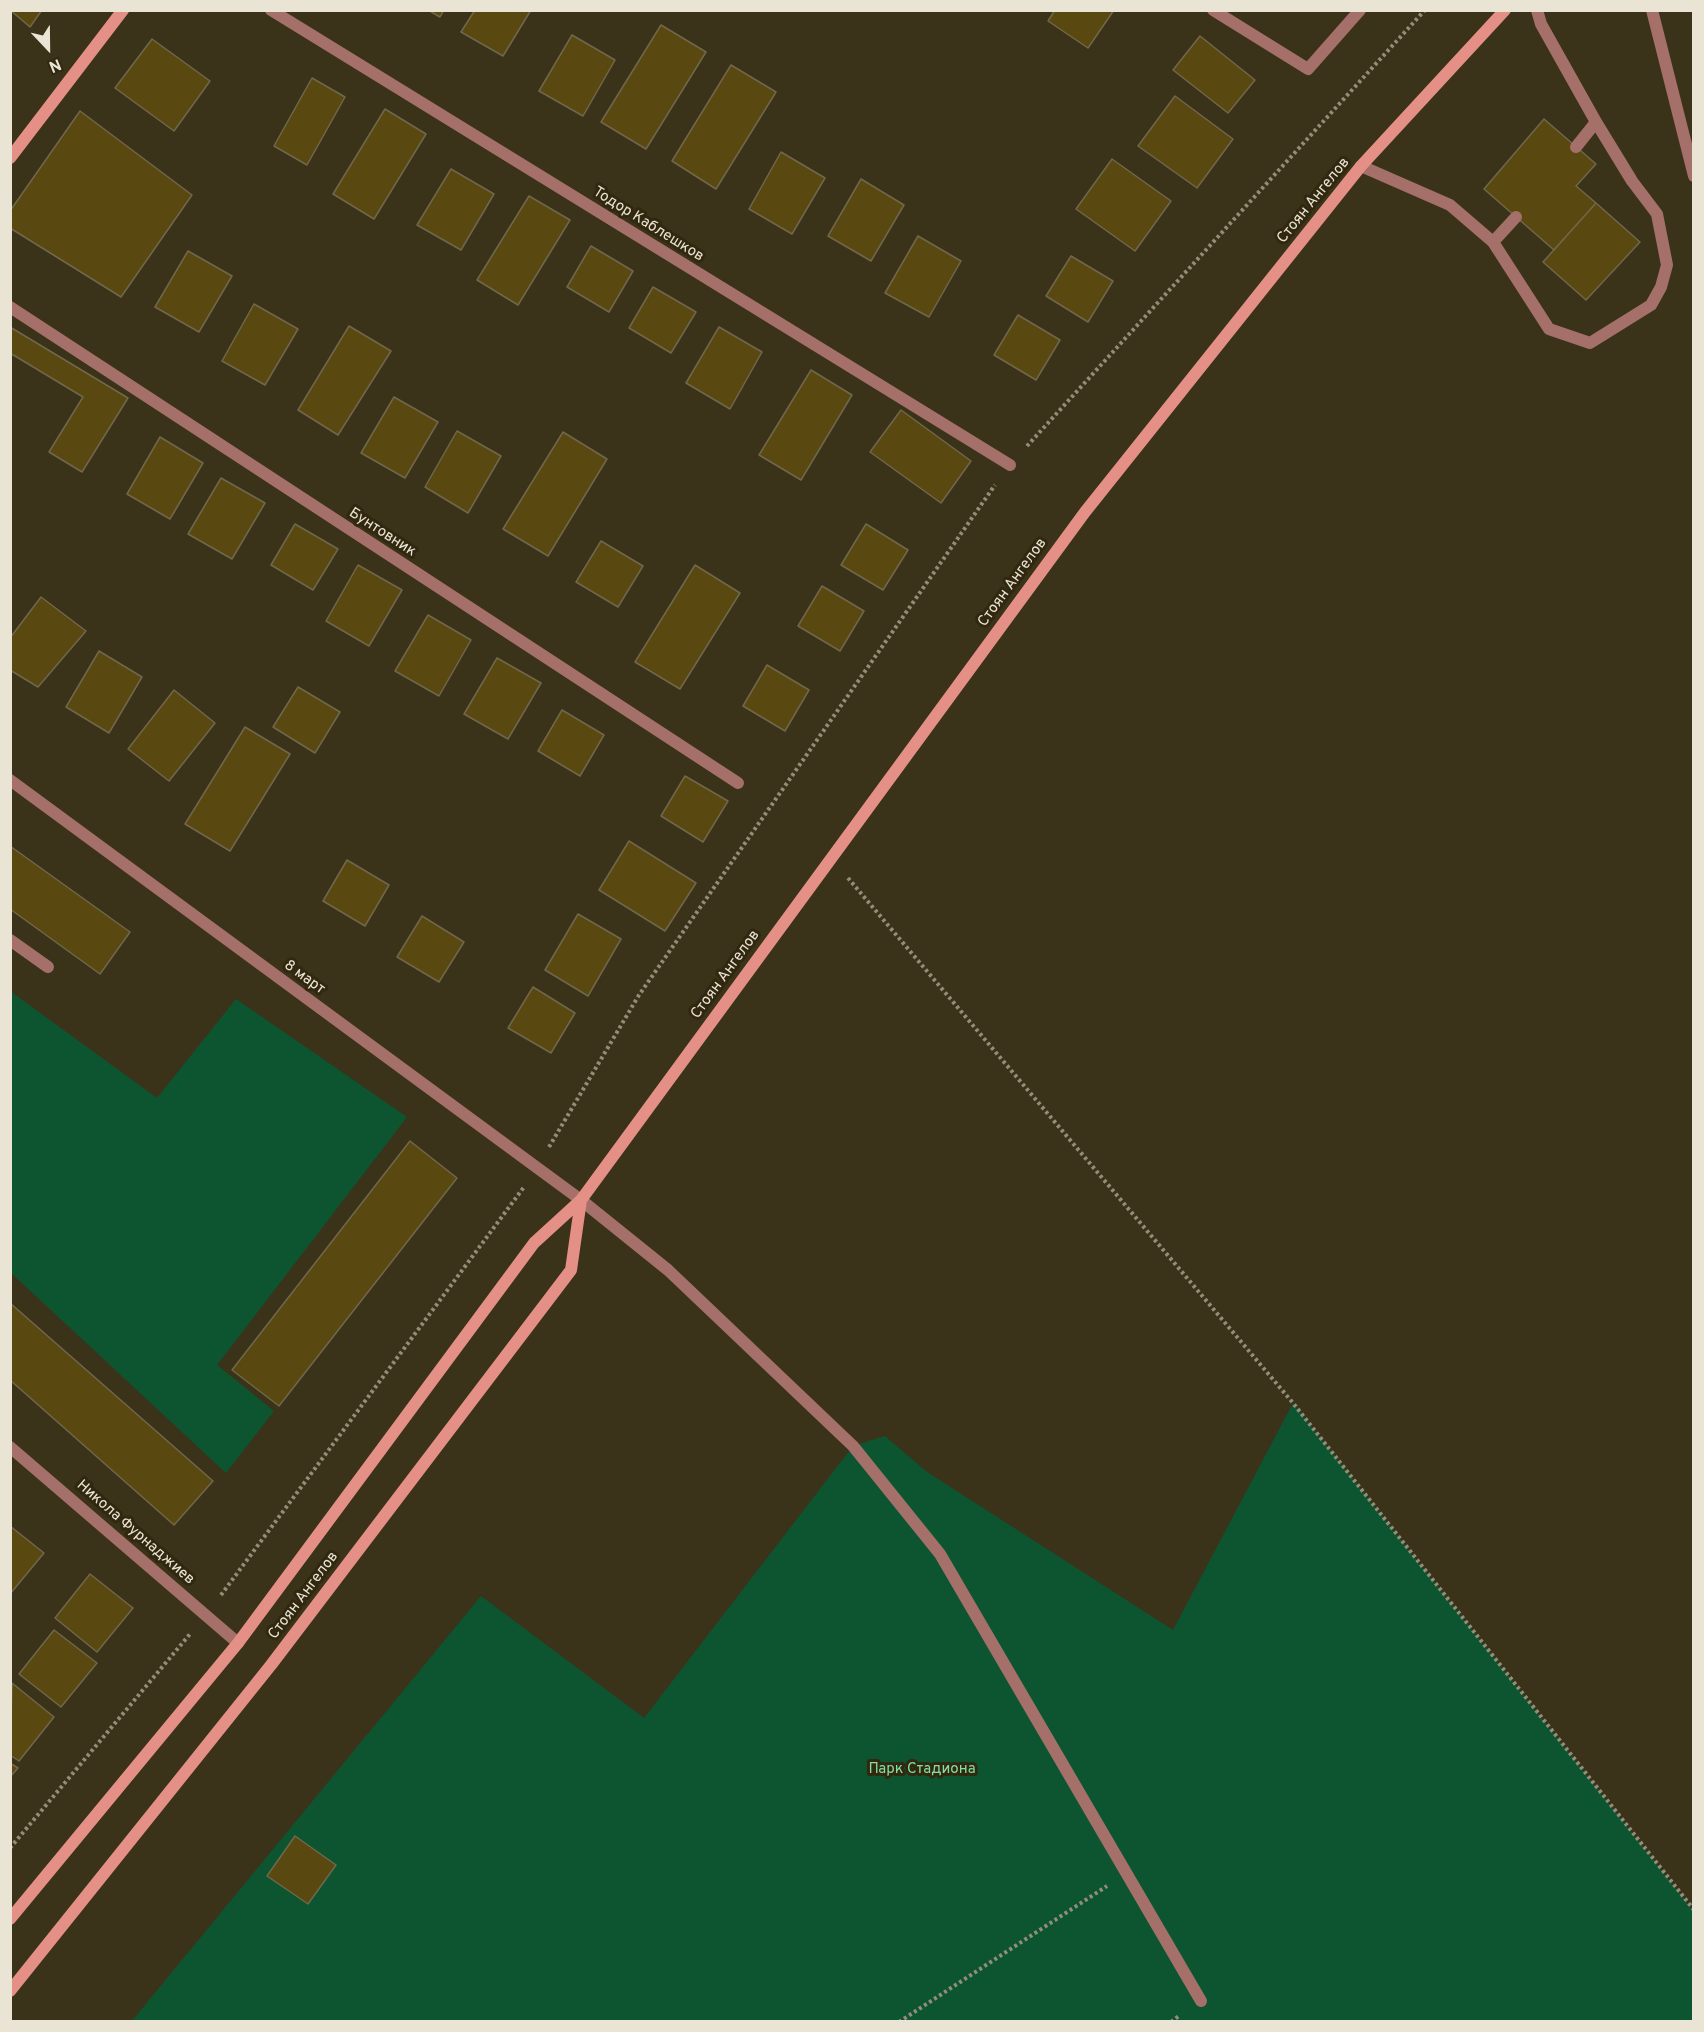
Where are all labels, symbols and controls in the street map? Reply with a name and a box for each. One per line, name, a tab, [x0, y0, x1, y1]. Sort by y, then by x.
north arrow	[18, 18, 78, 78]
text: N	[46, 53, 64, 76]
street label: Стоян Ангелов	[1274, 154, 1354, 248]
street label: Тодор Каблешков	[589, 184, 707, 266]
street label: Бунтовник	[345, 505, 419, 561]
street label: Стоян Ангелов	[975, 535, 1051, 631]
street label: Стоян Ангелов	[688, 927, 764, 1023]
street label: 8 март	[280, 957, 328, 999]
street label: Никола Фурнаджиев	[72, 1477, 198, 1589]
street label: Стоян Ангелов	[265, 1549, 343, 1643]
park label: Парк Стадиона	[868, 1761, 976, 1779]

